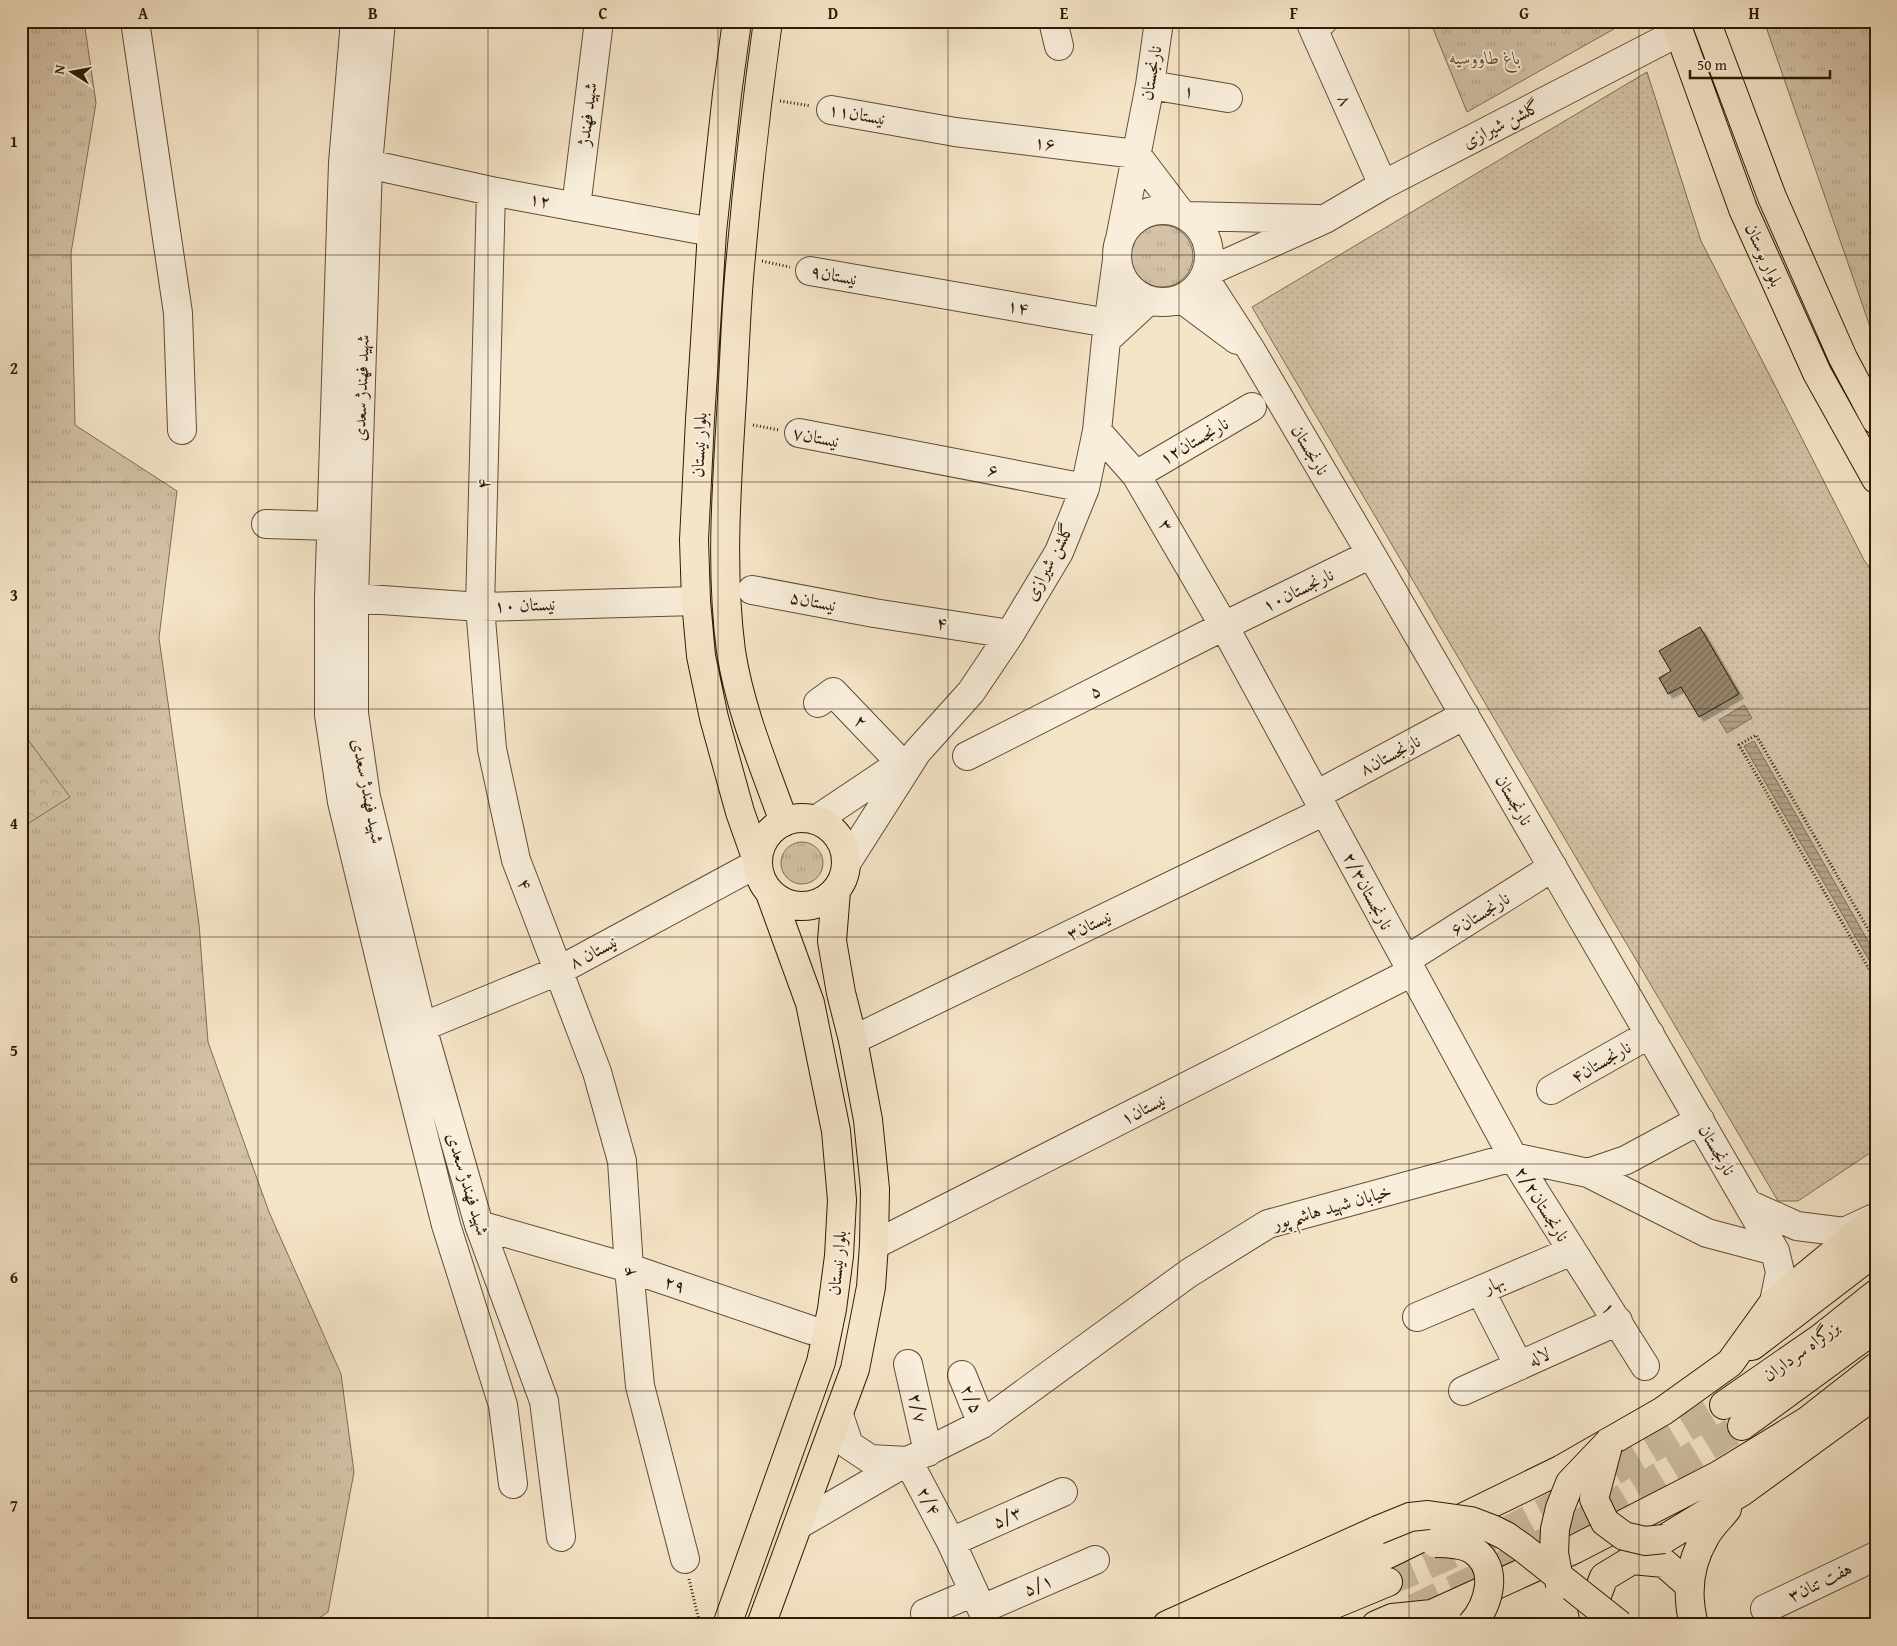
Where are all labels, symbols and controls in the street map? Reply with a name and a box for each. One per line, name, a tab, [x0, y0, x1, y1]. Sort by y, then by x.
text: A	[138, 1, 149, 25]
text: B	[368, 1, 378, 25]
text: C	[598, 1, 608, 25]
text: D	[828, 1, 838, 25]
text: E	[1060, 1, 1069, 25]
text: F	[1290, 1, 1298, 25]
text: G	[1519, 1, 1529, 25]
text: H	[1748, 1, 1760, 25]
street label: نارنجستان	[1132, 43, 1169, 103]
park label: باغ طاووسیه	[1449, 44, 1521, 73]
north arrow	[48, 48, 98, 98]
scale bar	[1690, 48, 1830, 80]
text: 50 m	[1697, 54, 1728, 75]
text: N	[49, 62, 70, 76]
street label: ۱	[1182, 76, 1197, 105]
street label: شهید فهندژ	[569, 81, 604, 149]
street label: ۸	[1331, 89, 1360, 110]
street label: گلشن شیرازی	[1457, 92, 1544, 155]
street label: ۱۱نیستان	[826, 95, 888, 132]
street label: ۱۶	[1033, 128, 1057, 157]
text: 1	[10, 129, 18, 153]
street label: ۱۲	[527, 184, 553, 215]
street label: بلوار بوستان	[1738, 218, 1791, 291]
street label: ۹نیستان	[809, 257, 860, 292]
street label: ۱۴	[1005, 291, 1031, 322]
street label: شهید فهندژ سعدی	[345, 334, 376, 442]
text: 2	[10, 356, 18, 380]
street label: ۱۲نارنجستان	[1154, 410, 1234, 471]
street label: بلوار نیستان	[683, 412, 714, 478]
street label: ۷نیستان	[790, 419, 842, 454]
street label: نارنجستان	[1285, 419, 1336, 480]
street label: ۶	[985, 455, 1001, 484]
street label: ۴	[469, 478, 496, 490]
street label: ۳	[1152, 513, 1181, 536]
street label: گلشن شیرازی	[1017, 518, 1080, 605]
street label: ۱۰نارنجستان	[1258, 561, 1338, 618]
text: 3	[10, 583, 18, 607]
street label: ۵نیستان	[787, 583, 839, 618]
street label: نیستان ۱۰	[494, 590, 556, 619]
street label: ۴	[935, 608, 949, 637]
street label: ۵	[1084, 676, 1106, 705]
street label: ۲	[848, 707, 875, 734]
street label: ۸نارنجستان	[1354, 727, 1425, 782]
street label: شهید فهندژ سعدی	[345, 736, 392, 846]
street label: نارنجستان	[1489, 769, 1540, 830]
text: 4	[10, 811, 18, 835]
street label: ۲/۳نارنجستان	[1337, 847, 1400, 935]
street label: ۴	[511, 874, 540, 894]
street label: ۶نارنجستان	[1445, 885, 1515, 942]
street label: ۳نیستان	[1062, 902, 1116, 947]
street label: نیستان ۸	[564, 928, 622, 975]
street label: ۴نارنجستان	[1565, 1033, 1636, 1090]
text: 5	[10, 1038, 18, 1062]
street label: ۱نیستان	[1116, 1086, 1170, 1131]
street label: نارنجستان	[1692, 1119, 1743, 1180]
street label: شهید فهندژ سعدی	[440, 1129, 497, 1239]
street label: ۲/۲نارنجستان	[1508, 1161, 1576, 1247]
street label: خیابان شهید هاشم پور	[1267, 1177, 1396, 1242]
street label: بلوار نیستان	[820, 1229, 853, 1297]
text: 6	[10, 1265, 18, 1289]
street label: ۴	[615, 1266, 642, 1278]
street label: ۲۹	[661, 1267, 690, 1300]
street label: بهار	[1477, 1267, 1509, 1301]
street label: ۱	[1595, 1296, 1624, 1319]
street label: بزرگراه سرداران	[1756, 1313, 1845, 1388]
street label: لاله ‍	[1524, 1338, 1558, 1373]
street label: ۲/۵	[954, 1380, 991, 1418]
street label: ۲/۷	[902, 1391, 935, 1425]
street label: ۲/۴	[911, 1481, 948, 1520]
text: 7	[10, 1493, 18, 1517]
street label: ۵/۳	[988, 1498, 1026, 1535]
street label: هفت تنان۳	[1783, 1554, 1856, 1609]
street label: ۵/۱	[1019, 1566, 1057, 1603]

